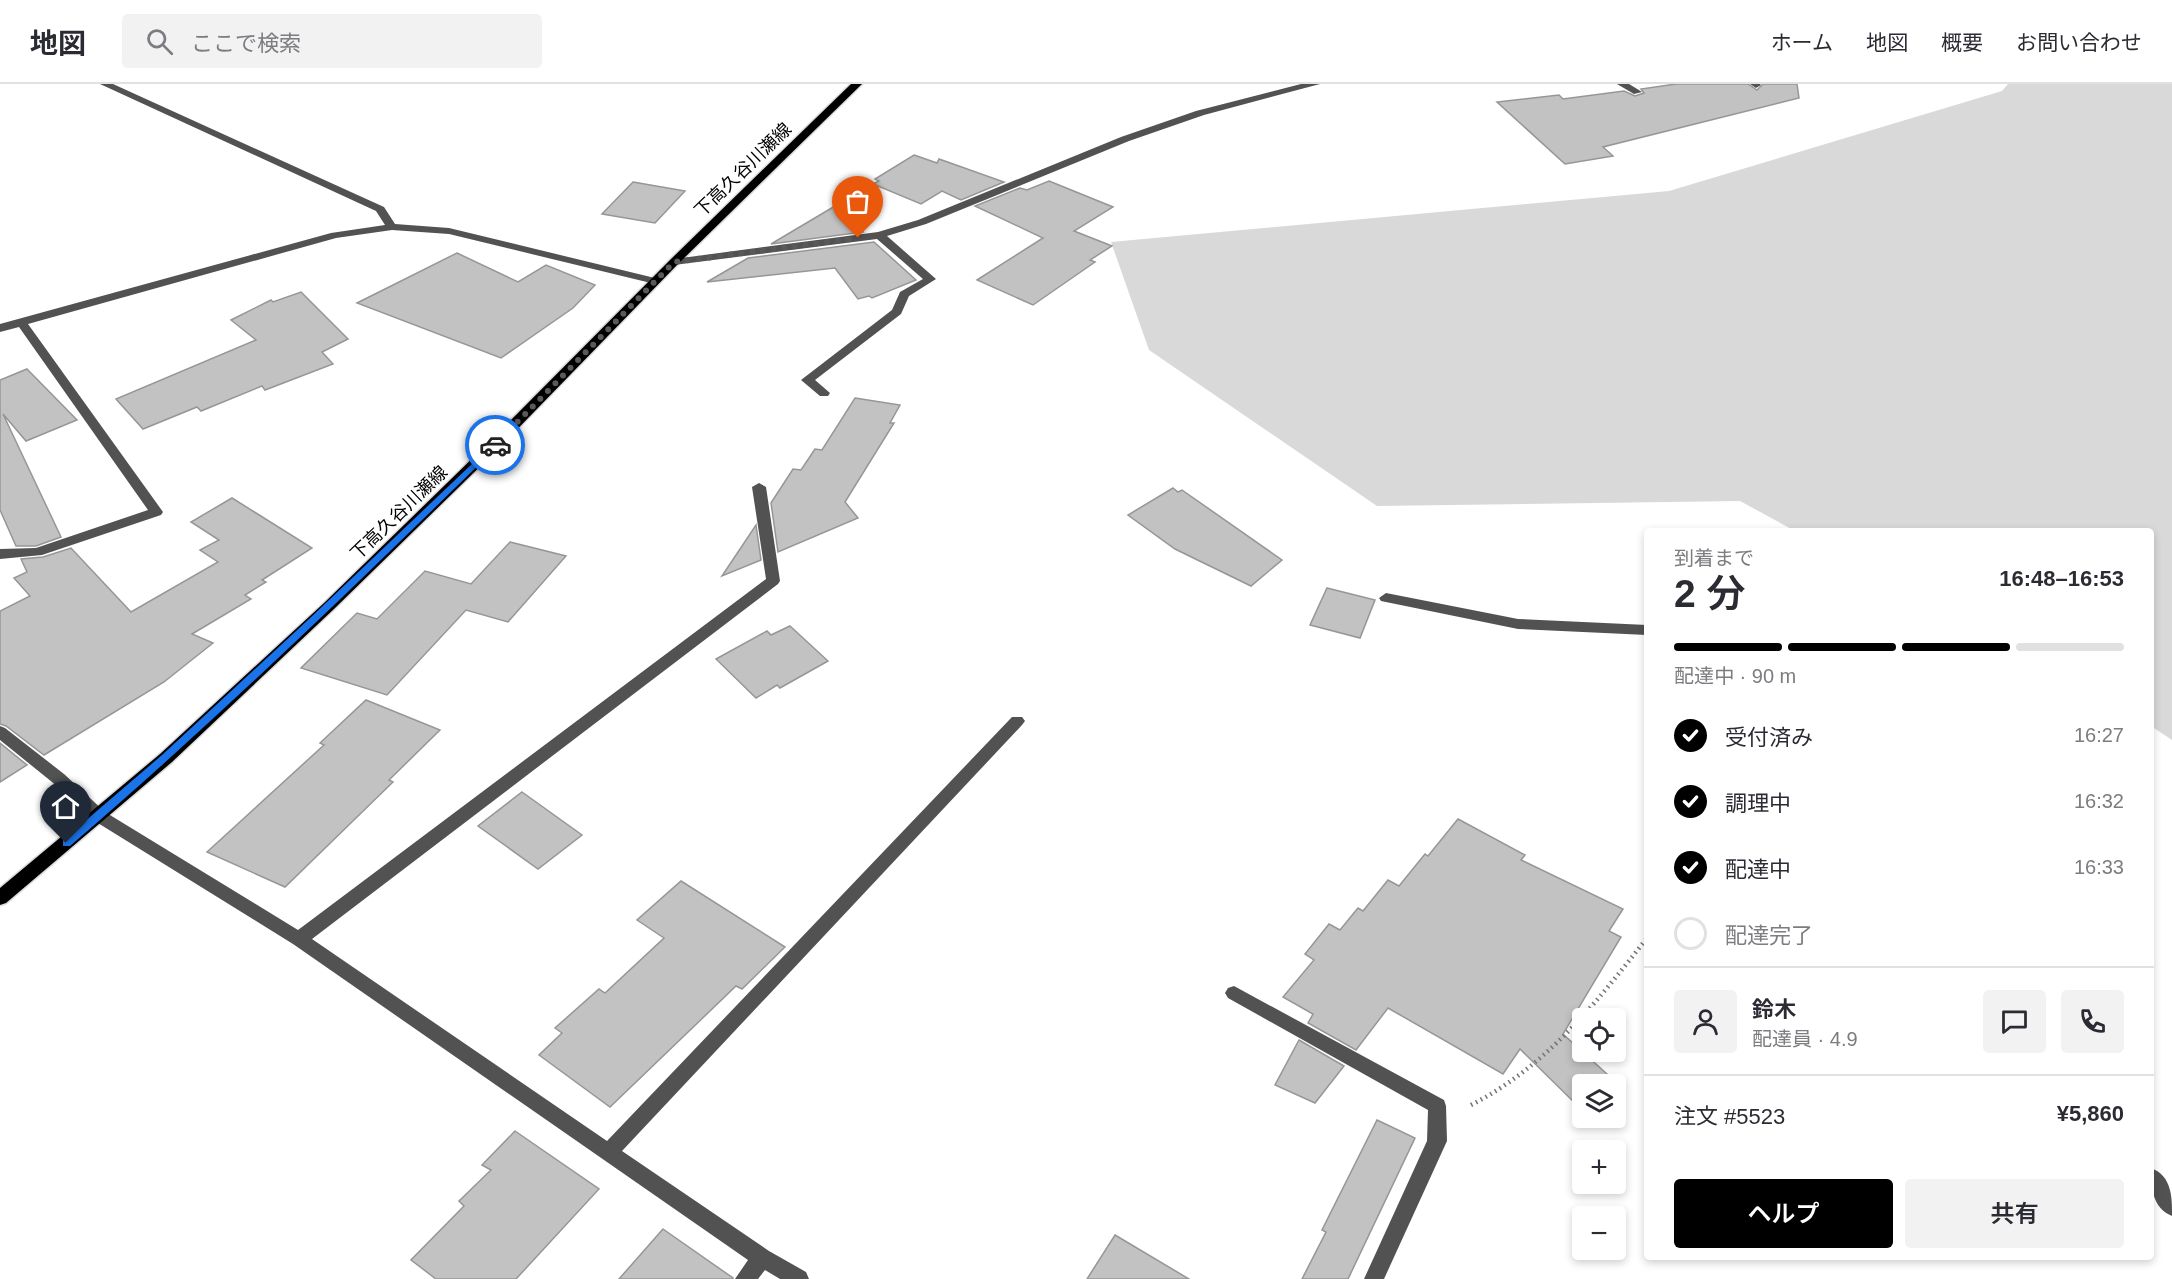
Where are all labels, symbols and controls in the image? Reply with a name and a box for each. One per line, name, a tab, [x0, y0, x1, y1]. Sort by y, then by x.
search box	[122, 14, 542, 68]
icon: search	[143, 25, 176, 58]
text: 地図	[30, 28, 86, 59]
text: ここで検索	[191, 31, 301, 56]
text: ホーム	[1771, 31, 1833, 54]
text: 地図	[1866, 31, 1908, 54]
text: 概要	[1941, 31, 1983, 54]
text: お問い合わせ	[2016, 31, 2142, 54]
street label: 下高久谷川瀬線	[691, 119, 795, 221]
pin	[832, 176, 883, 238]
icon: bag	[841, 185, 874, 218]
courier	[465, 415, 525, 475]
icon: car	[479, 429, 512, 462]
street label: 下高久谷川瀬線	[347, 462, 451, 564]
text: 到着まで	[1674, 547, 1754, 569]
text: 16:48–16:53	[1999, 566, 2124, 591]
text: 2 分	[1674, 572, 1746, 615]
text: 配達中 · 90 m	[1674, 665, 1796, 687]
icon: check	[1674, 719, 1707, 752]
text: 16:27	[2074, 724, 2124, 746]
text: 受付済み	[1725, 725, 1813, 750]
pin	[40, 781, 91, 843]
icon: check	[1674, 785, 1707, 818]
icon: home	[49, 790, 82, 823]
text: 16:32	[2074, 790, 2124, 812]
text: 調理中	[1725, 791, 1791, 816]
icon: check	[1674, 851, 1707, 884]
text: 16:33	[2074, 856, 2124, 878]
text: 配達中	[1725, 857, 1791, 882]
text: 配達完了	[1725, 923, 1813, 948]
button: person	[1674, 990, 1737, 1053]
button: chat	[1983, 990, 2046, 1053]
button: phone	[2061, 990, 2124, 1053]
text: 鈴木	[1752, 997, 1796, 1022]
map controls	[1572, 1008, 1626, 1260]
button: locate	[1572, 1008, 1626, 1062]
text: 配達員 · 4.9	[1752, 1028, 1858, 1050]
button: layers	[1572, 1074, 1626, 1128]
text: ¥5,860	[2057, 1101, 2124, 1126]
text: 注文 #5523	[1674, 1104, 1785, 1129]
button: +	[1572, 1140, 1626, 1194]
button: ヘルプ	[1674, 1179, 1893, 1248]
button: 共有	[1905, 1179, 2124, 1248]
button: −	[1572, 1206, 1626, 1260]

